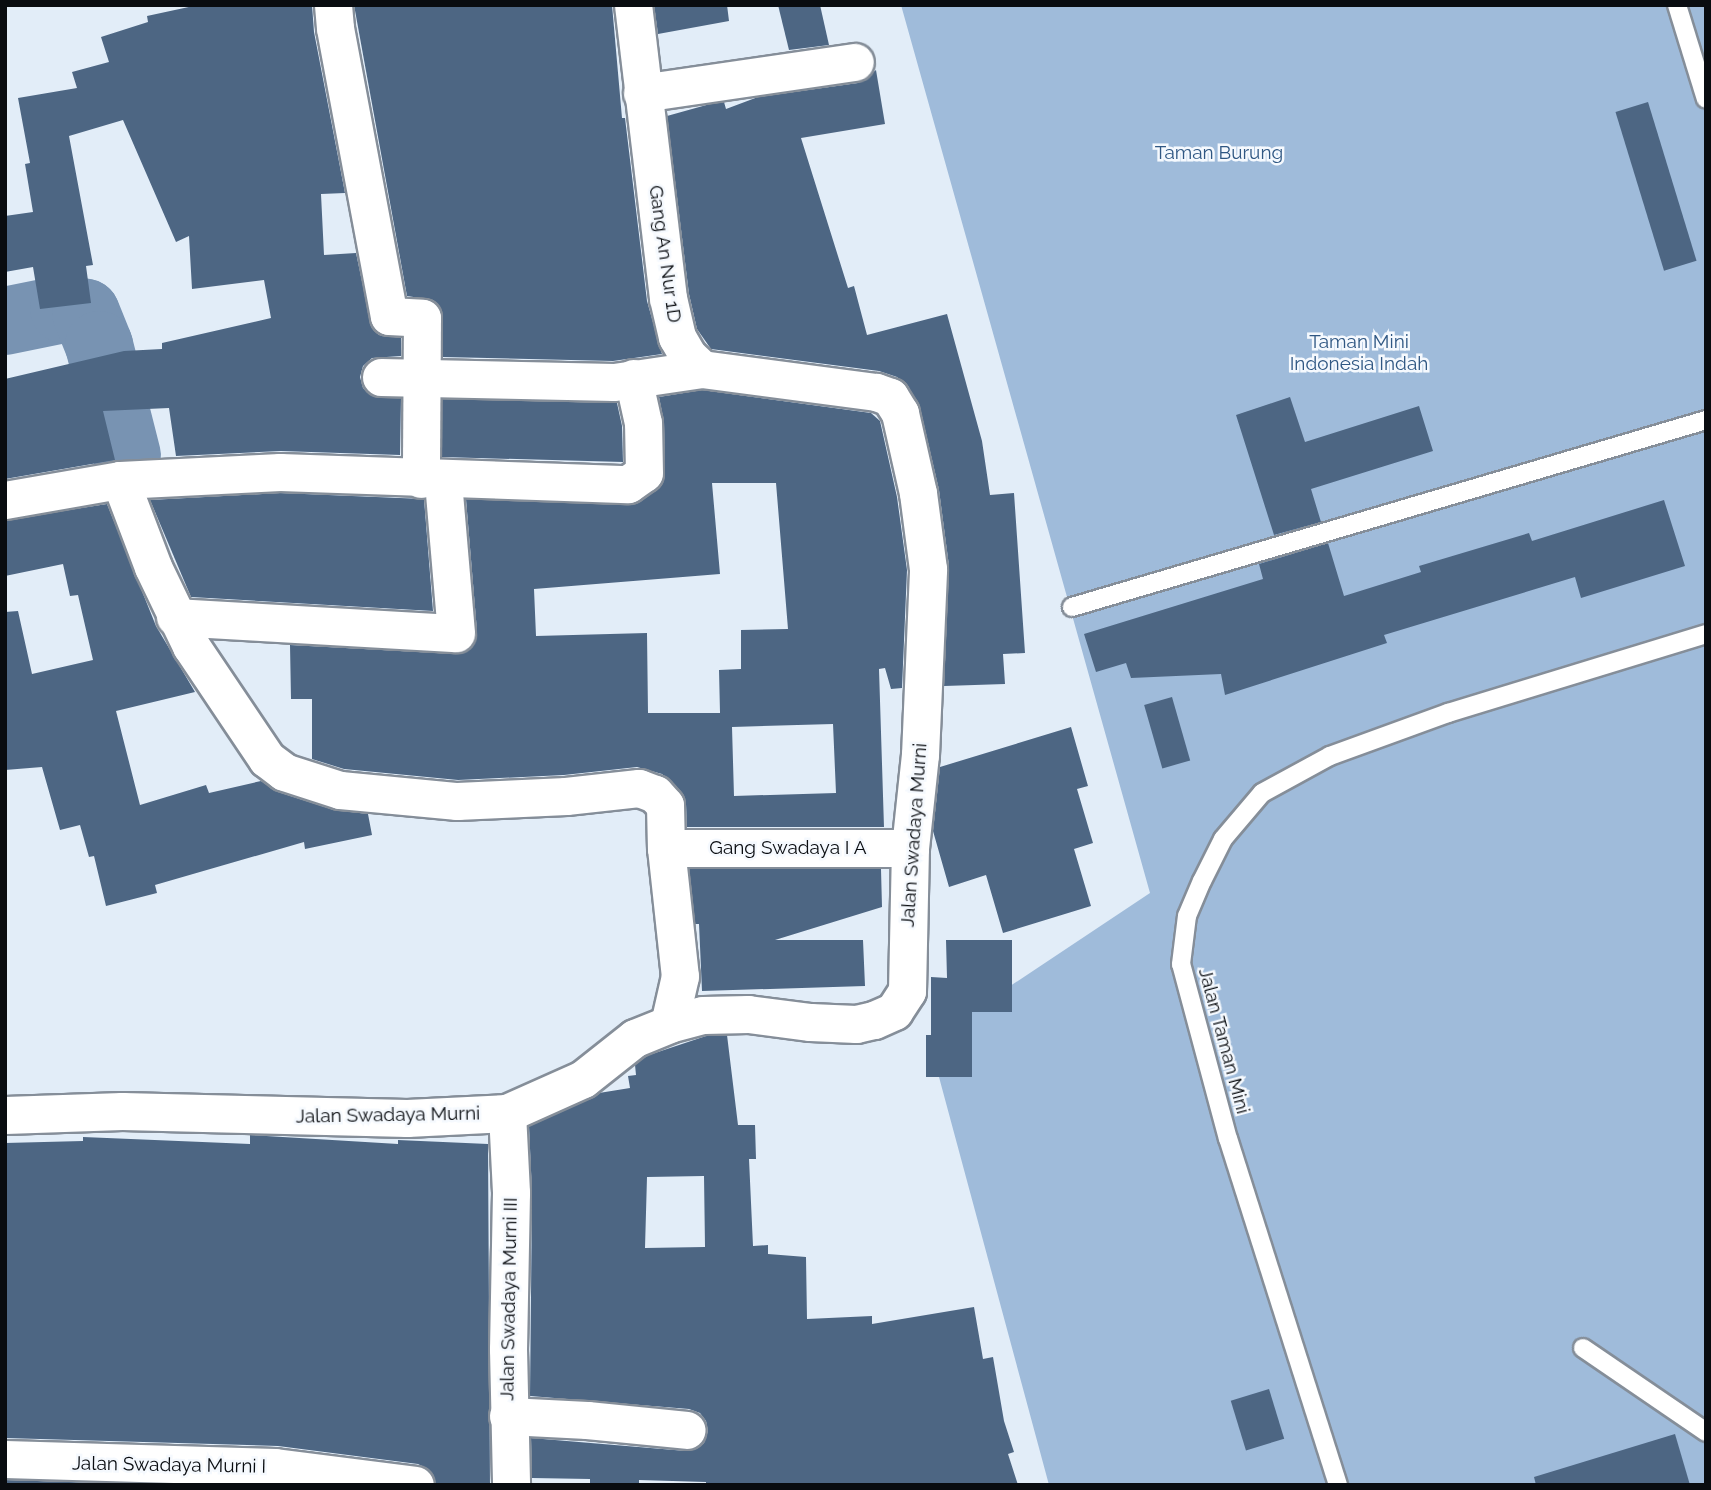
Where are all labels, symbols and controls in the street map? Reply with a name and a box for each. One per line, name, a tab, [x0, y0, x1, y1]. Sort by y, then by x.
park label: Taman Burung	[1155, 142, 1283, 164]
street label: Gang An Nur 1D	[644, 183, 686, 325]
park label: Taman Mini Indonesia Indah	[1290, 331, 1428, 375]
street label: Jalan Swadaya Murni	[896, 742, 932, 928]
street label: Gang Swadaya I A	[709, 837, 867, 859]
street label: Jalan Taman Mini	[1194, 965, 1254, 1117]
street label: Jalan Swadaya Murni	[296, 1102, 480, 1128]
street label: Jalan Swadaya Murni III	[496, 1197, 522, 1401]
street label: Jalan Swadaya Murni I	[72, 1452, 266, 1478]

